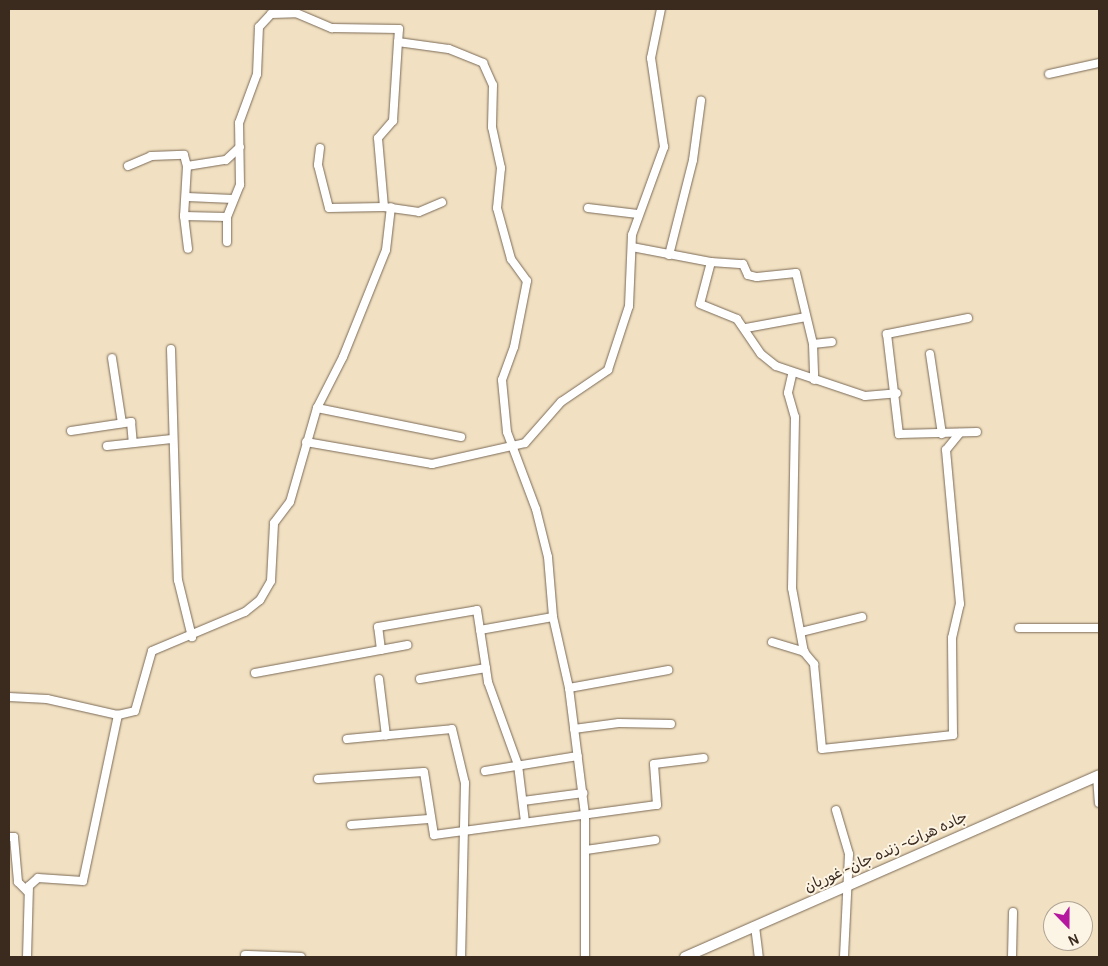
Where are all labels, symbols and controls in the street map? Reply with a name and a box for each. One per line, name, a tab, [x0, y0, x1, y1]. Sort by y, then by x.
street label: جاده هرات- زنده جان- غوریان	[802, 808, 970, 896]
north arrow	[1043, 901, 1093, 951]
text: N	[1066, 930, 1081, 949]

